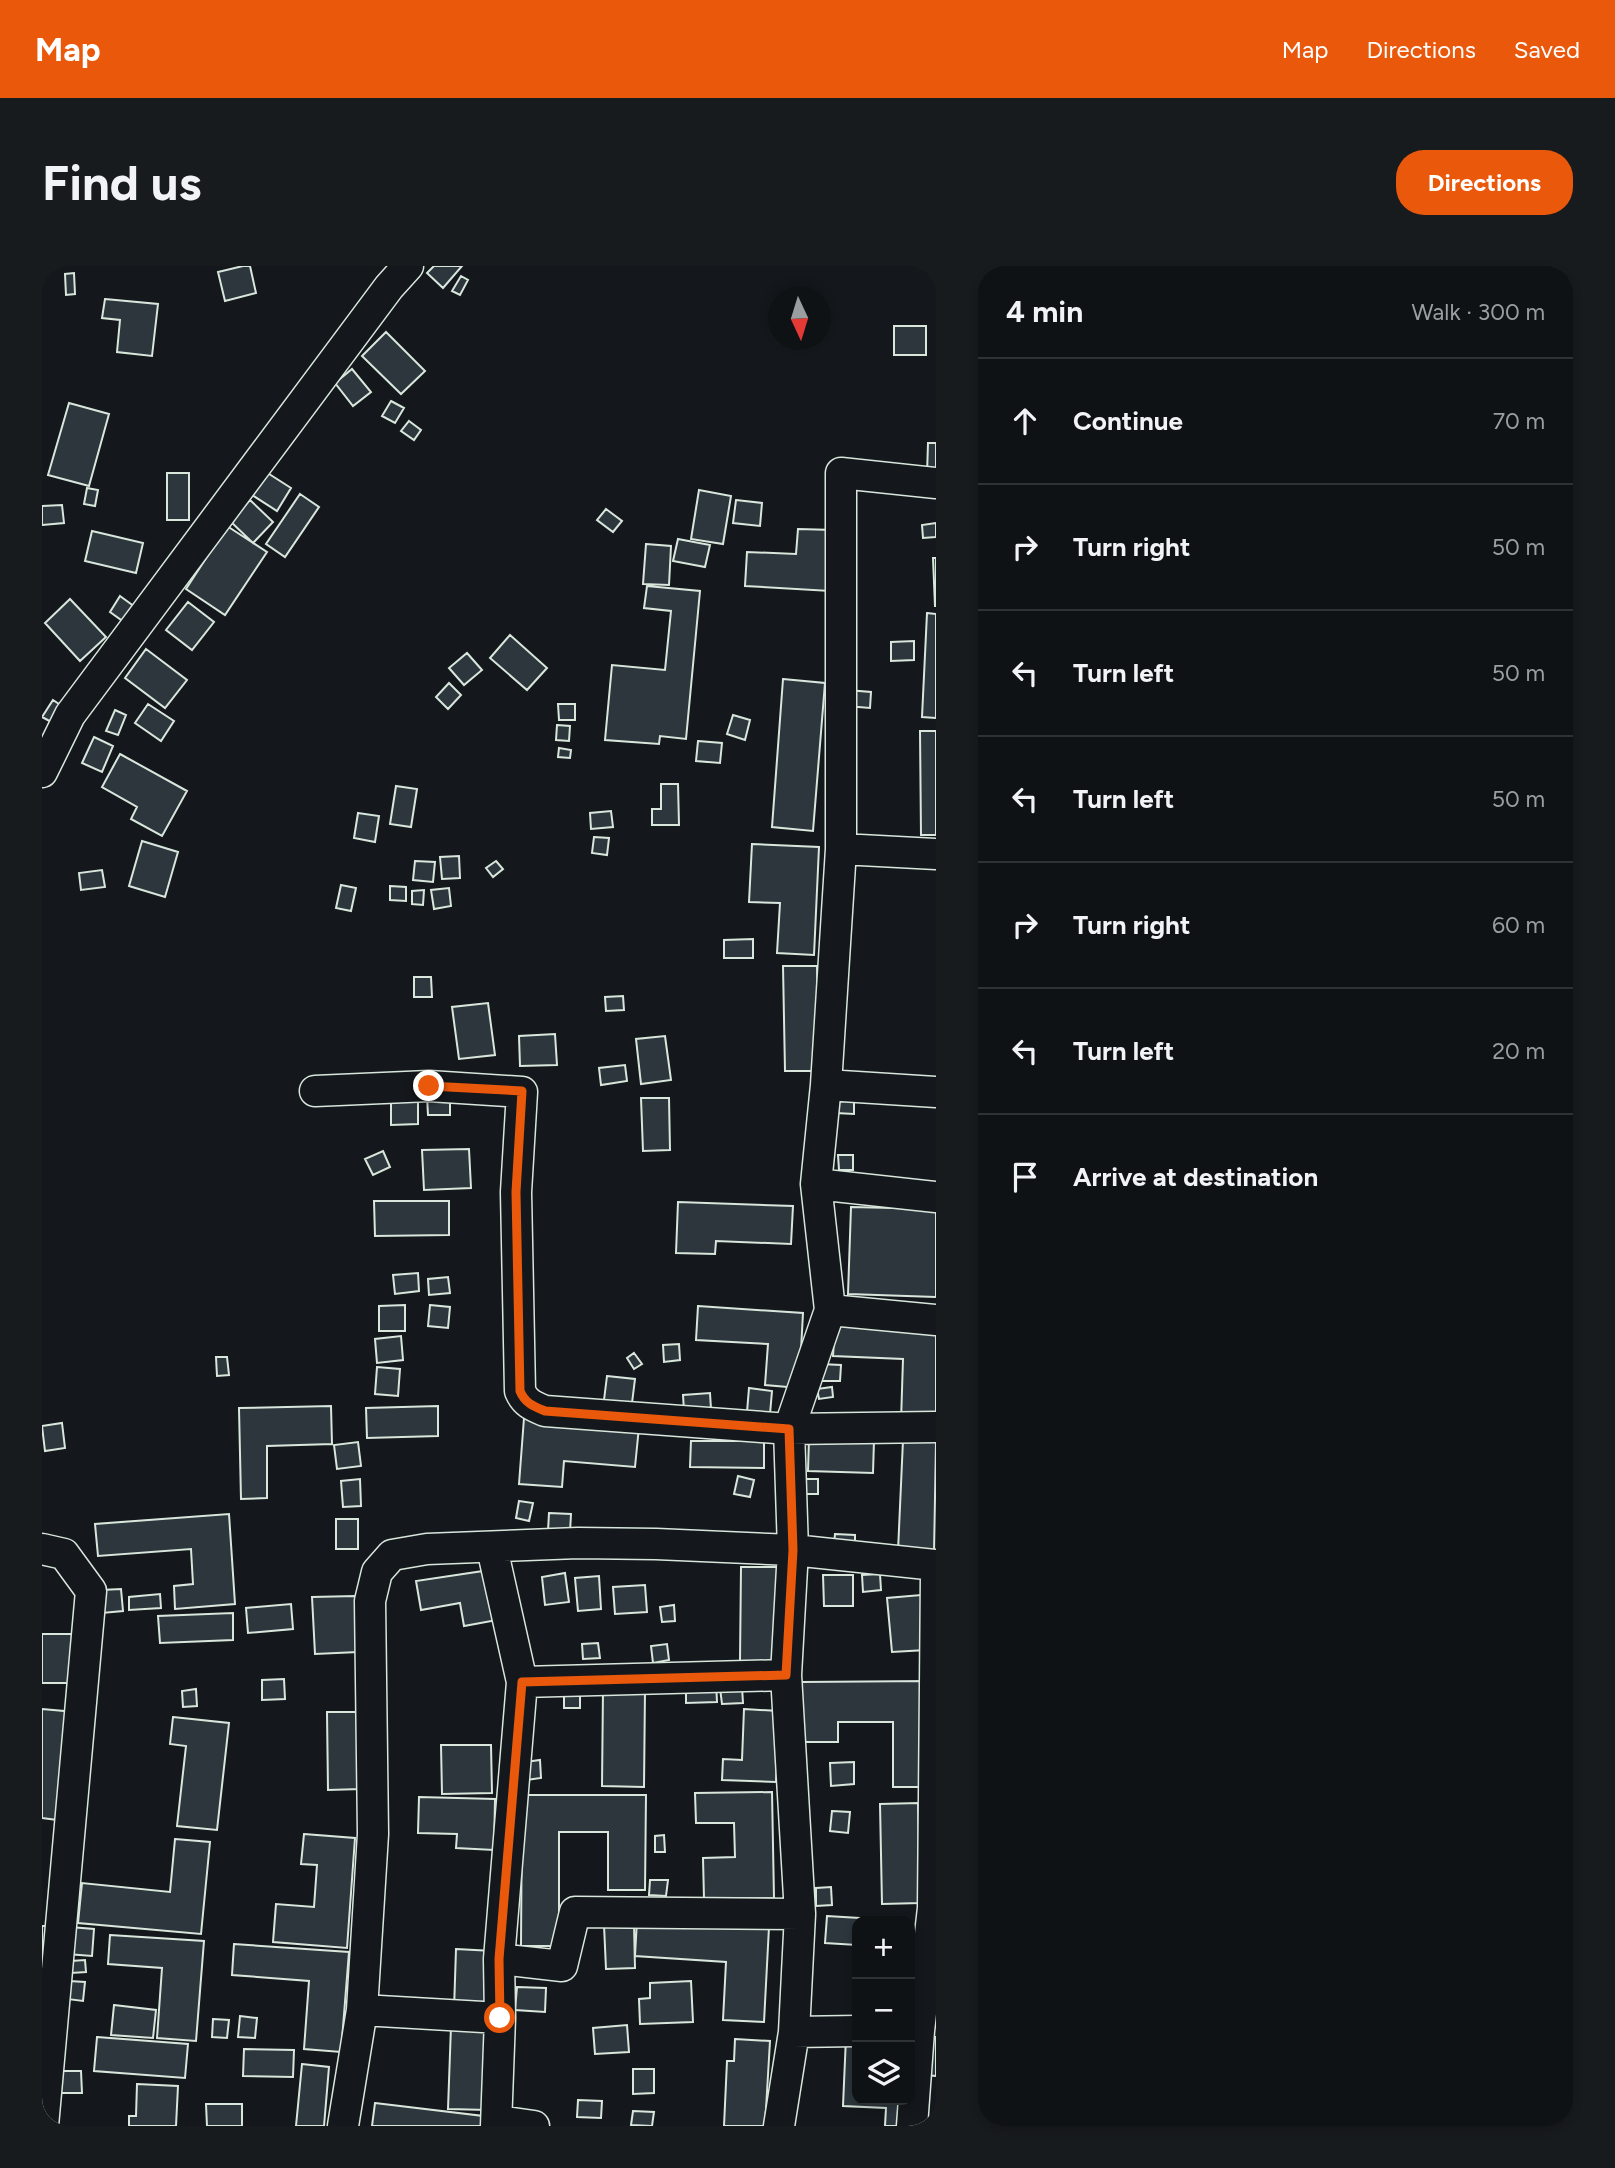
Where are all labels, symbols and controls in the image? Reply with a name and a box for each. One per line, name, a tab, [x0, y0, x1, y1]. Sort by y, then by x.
text: Map	[35, 30, 101, 69]
text: Map	[1282, 35, 1328, 64]
text: Directions	[1366, 35, 1476, 64]
text: Saved	[1514, 35, 1580, 64]
button: Directions	[1396, 150, 1573, 215]
text: Find us	[42, 153, 201, 212]
north arrow	[768, 287, 831, 350]
text: 4 min	[1006, 293, 1083, 330]
text: Walk · 300 m	[1411, 298, 1545, 326]
icon: ahead	[1006, 402, 1044, 440]
text: Continue	[1073, 405, 1183, 437]
text: 70 m	[1493, 407, 1545, 435]
icon: right	[1006, 528, 1044, 566]
text: Turn right	[1073, 531, 1190, 563]
text: 50 m	[1492, 533, 1545, 561]
icon: left	[1006, 654, 1044, 692]
text: Turn left	[1073, 657, 1174, 689]
text: 50 m	[1492, 659, 1545, 687]
icon: left	[1006, 780, 1044, 818]
text: Turn left	[1073, 783, 1174, 815]
text: 50 m	[1492, 785, 1545, 813]
icon: right	[1006, 906, 1044, 944]
text: Turn right	[1073, 909, 1190, 941]
text: 60 m	[1492, 911, 1545, 939]
icon: left	[1006, 1032, 1044, 1070]
text: Turn left	[1073, 1035, 1174, 1067]
text: 20 m	[1492, 1037, 1545, 1065]
route end	[413, 1070, 444, 1101]
icon: arrive	[1006, 1158, 1044, 1196]
text: Arrive at destination	[1073, 1161, 1318, 1193]
map controls	[852, 1916, 915, 2105]
button: +	[852, 1916, 915, 1979]
button: −	[852, 1979, 915, 2042]
route start	[484, 2002, 515, 2033]
button: layers	[852, 2042, 915, 2105]

